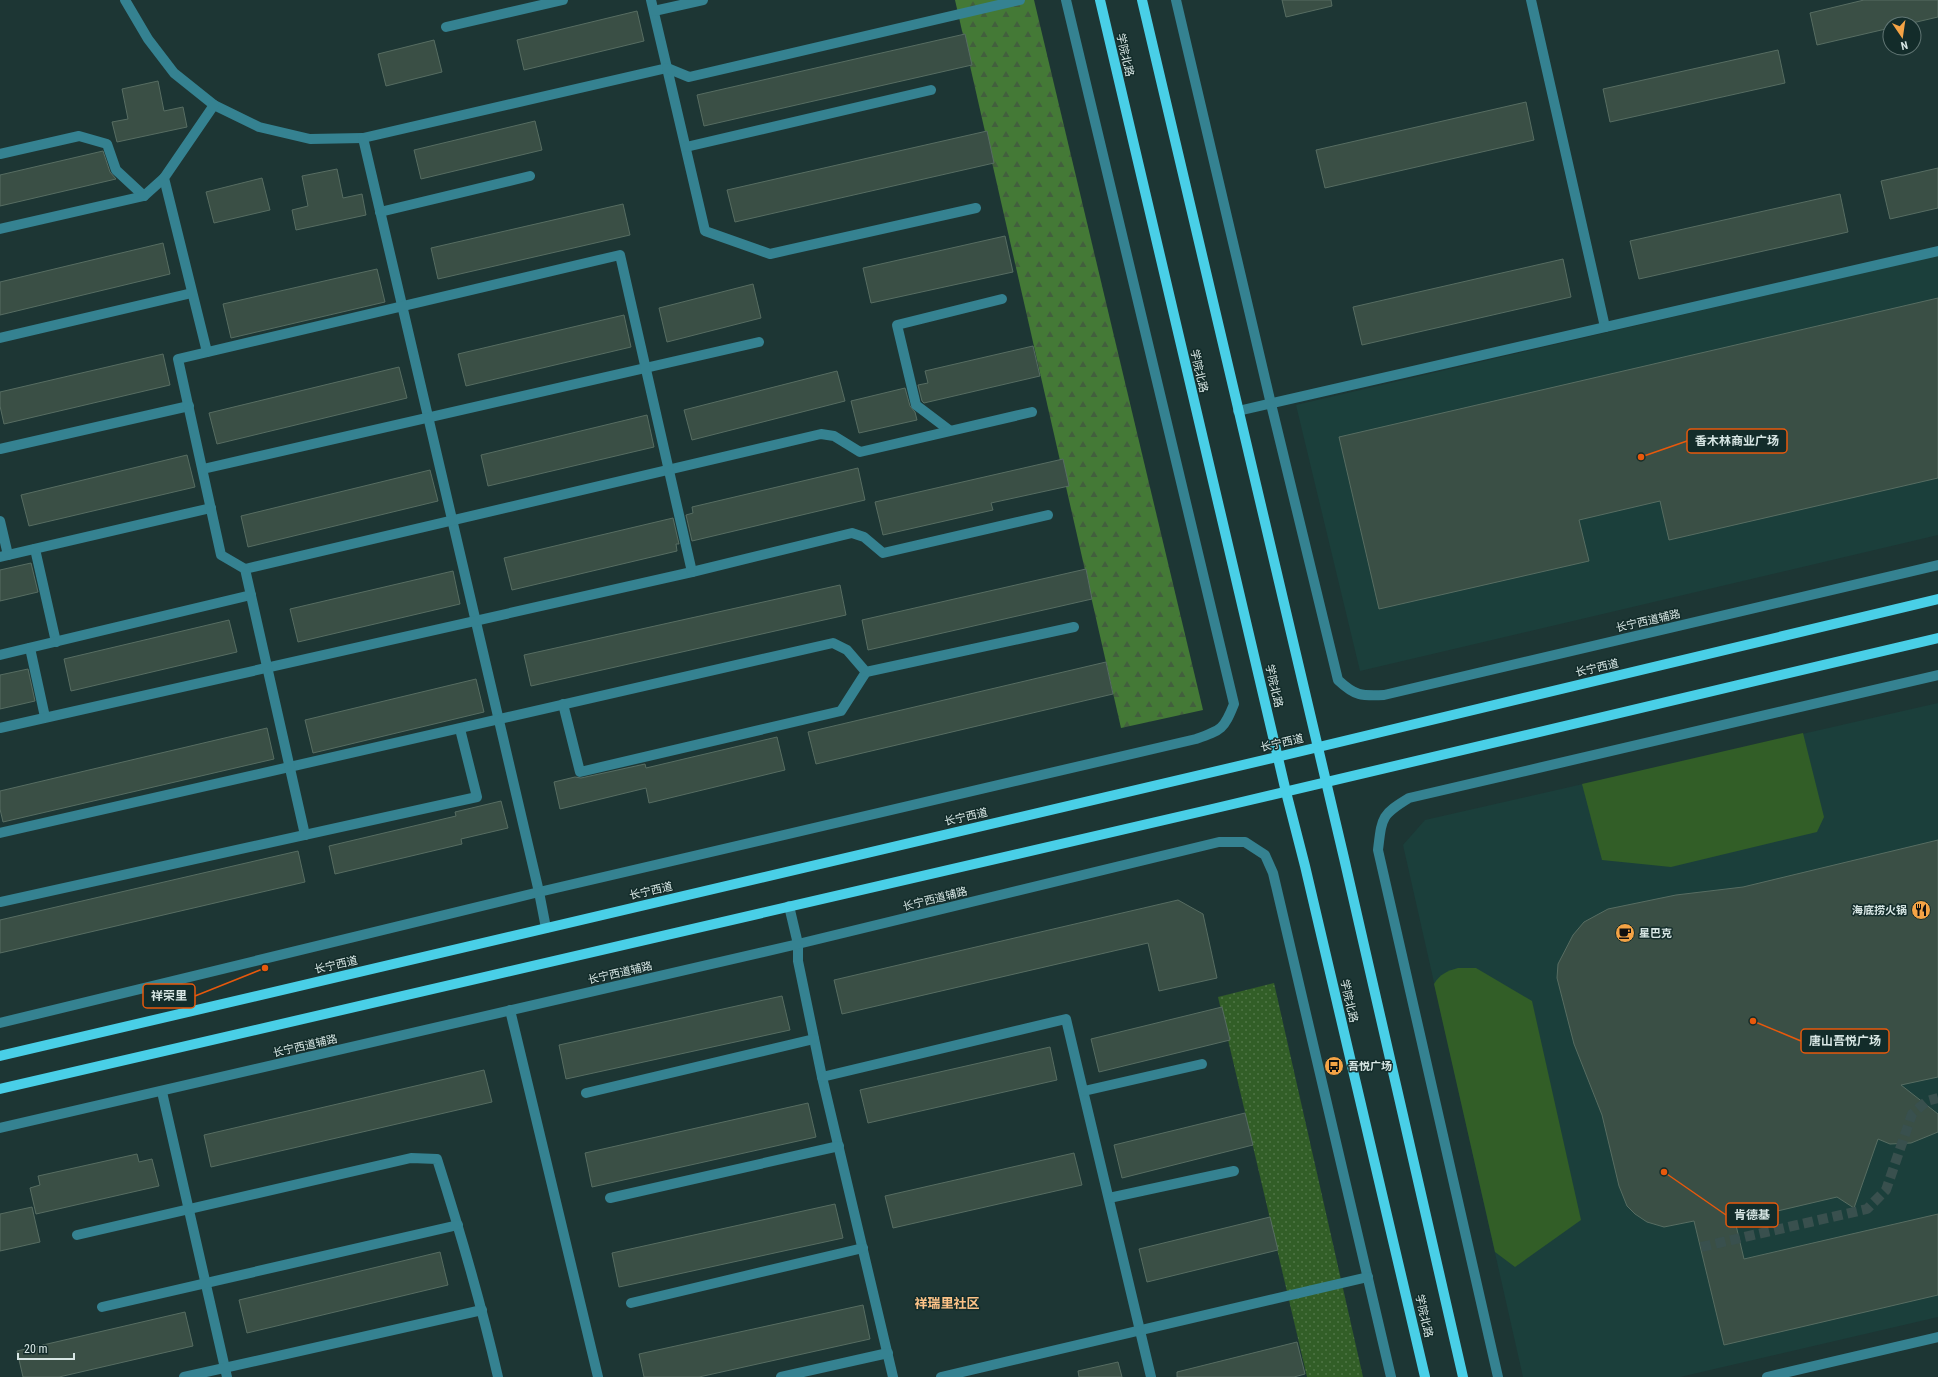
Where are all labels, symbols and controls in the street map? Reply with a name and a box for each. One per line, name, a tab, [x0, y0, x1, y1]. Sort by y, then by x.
north arrow	[1882, 16, 1922, 56]
street label: 学院北路	[1114, 32, 1136, 78]
text: N	[1899, 38, 1909, 52]
street label: 学院北路	[1188, 348, 1210, 394]
callout: 香木林商业广场	[1687, 429, 1787, 453]
text: 香木林商业广场	[1695, 434, 1779, 448]
street label: 长宁西道辅路	[1614, 607, 1682, 635]
street label: 长宁西道	[1574, 657, 1620, 679]
street label: 学院北路	[1263, 663, 1285, 709]
street label: 长宁西道	[1259, 732, 1305, 754]
street label: 长宁西道	[943, 806, 989, 828]
street label: 长宁西道	[628, 880, 674, 902]
street label: 长宁西道辅路	[901, 885, 969, 913]
restaurant icon: 海底捞火锅	[1910, 899, 1932, 921]
place label: 海底捞火锅	[1852, 904, 1907, 917]
cafe icon: 星巴克	[1614, 922, 1636, 944]
place label: 星巴克	[1639, 927, 1672, 940]
street label: 长宁西道	[313, 954, 359, 976]
street label: 长宁西道辅路	[586, 959, 654, 987]
street label: 学院北路	[1338, 978, 1360, 1024]
callout: 祥荣里	[143, 984, 195, 1008]
text: 祥荣里	[151, 989, 187, 1003]
callout: 唐山吾悦广场	[1801, 1029, 1889, 1053]
street label: 长宁西道辅路	[271, 1032, 339, 1060]
text: 唐山吾悦广场	[1809, 1034, 1881, 1048]
bus stop icon: 吾悦广场	[1323, 1055, 1345, 1077]
place label: 吾悦广场	[1348, 1060, 1392, 1073]
callout: 肯德基	[1726, 1203, 1778, 1227]
text: 肯德基	[1734, 1208, 1770, 1222]
street label: 学院北路	[1413, 1293, 1435, 1339]
district label: 祥瑞里社区	[914, 1296, 980, 1311]
scale bar	[18, 1335, 74, 1361]
text: 20 m	[24, 1342, 48, 1356]

